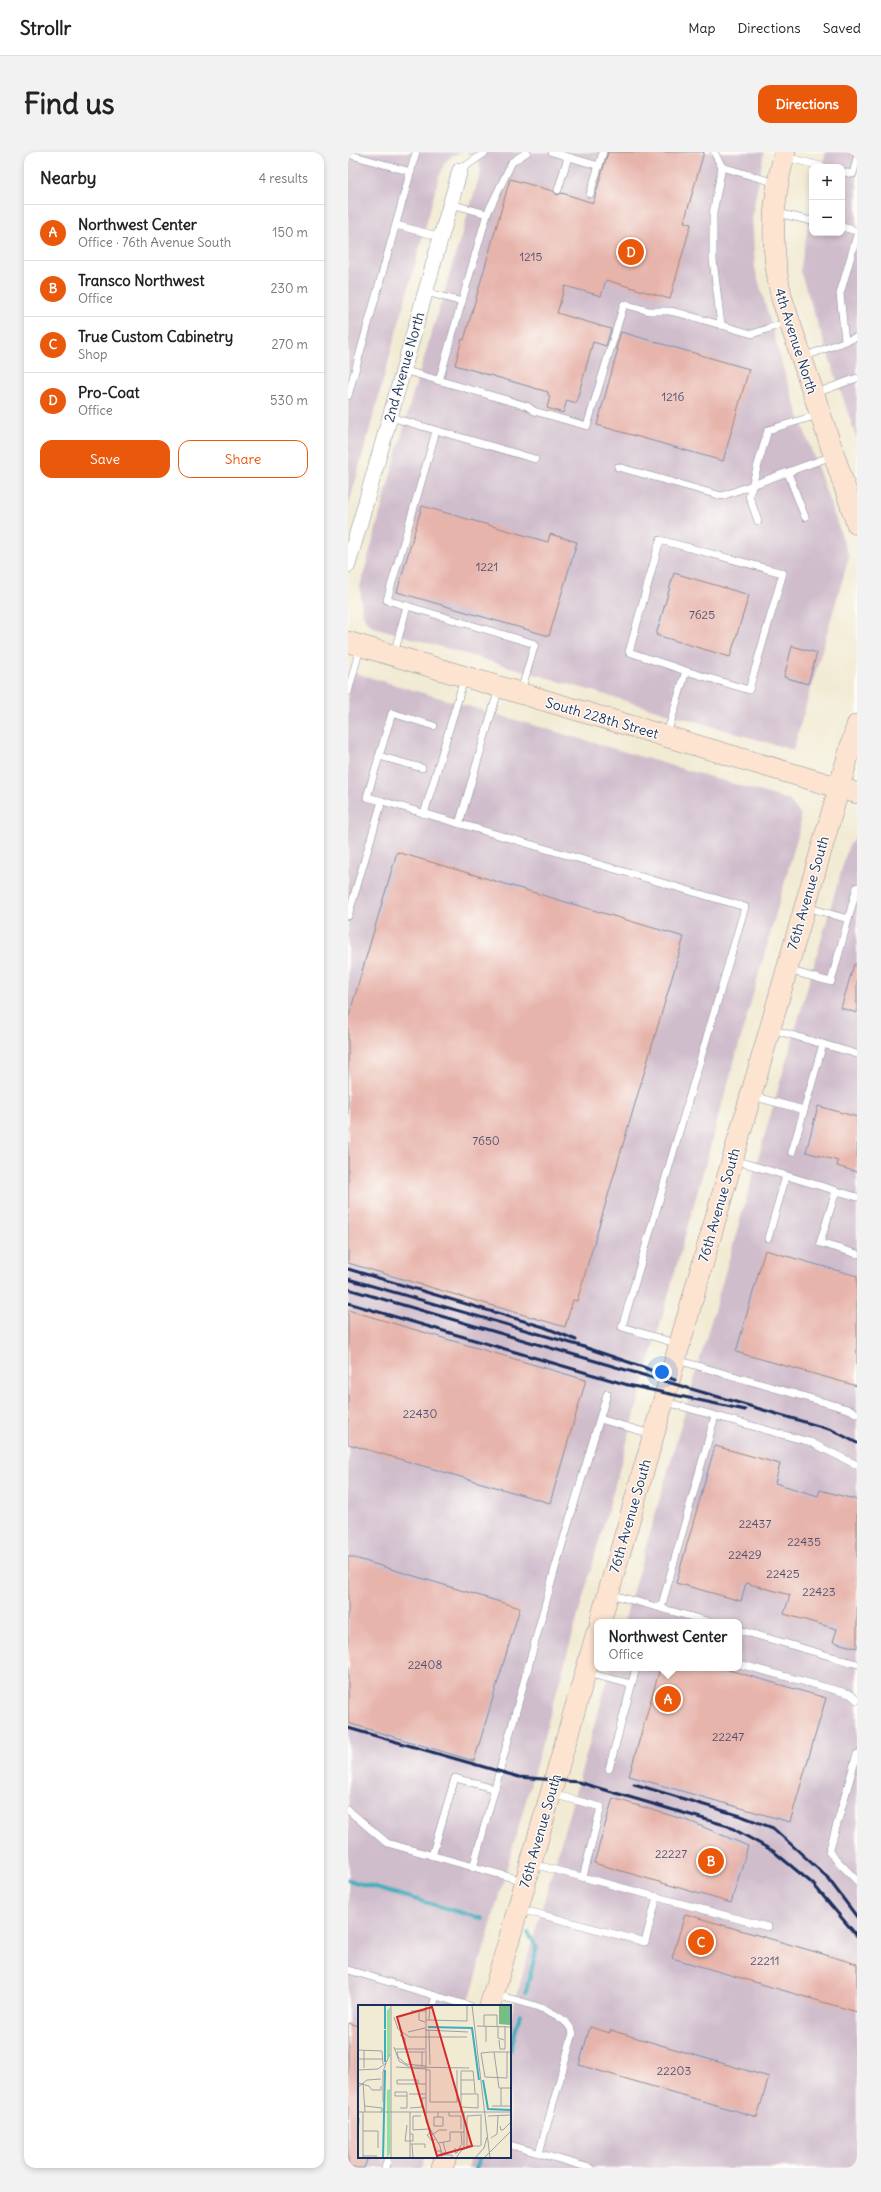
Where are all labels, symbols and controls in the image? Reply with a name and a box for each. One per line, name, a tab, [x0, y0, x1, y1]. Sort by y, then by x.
text: Strollr	[20, 16, 71, 40]
text: Map	[688, 19, 715, 37]
text: Directions	[737, 19, 801, 37]
text: Saved	[823, 19, 861, 37]
button: Directions	[758, 85, 857, 123]
text: Find us	[24, 86, 115, 122]
map controls	[809, 164, 845, 236]
button: +	[809, 164, 845, 200]
text: Nearby	[40, 167, 96, 189]
text: 4 results	[259, 170, 308, 187]
button: −	[809, 200, 845, 236]
text: Northwest Center	[78, 215, 197, 234]
text: A	[49, 224, 57, 241]
text: 150 m	[272, 224, 308, 241]
text: Office · 76th Avenue South	[78, 234, 231, 251]
pin: D	[618, 237, 644, 267]
house number: 1215	[519, 249, 543, 264]
text: Transco Northwest	[78, 271, 205, 290]
text: B	[49, 280, 57, 297]
text: 230 m	[270, 280, 308, 297]
street label: 4th Avenue North	[770, 286, 822, 396]
text: Office	[78, 290, 113, 307]
street label: 2nd Avenue North	[380, 310, 428, 424]
text: True Custom Cabinetry	[78, 327, 233, 346]
text: C	[49, 336, 57, 353]
text: 270 m	[271, 336, 308, 353]
text: Shop	[78, 346, 107, 363]
text: Pro-Coat	[78, 383, 140, 402]
house number: 1216	[661, 389, 685, 404]
text: D	[48, 392, 58, 409]
text: 530 m	[270, 392, 308, 409]
text: Office	[78, 402, 113, 419]
button: Save	[40, 440, 170, 478]
button: Share	[178, 440, 308, 478]
house number: 1221	[476, 559, 498, 574]
house number: 7625	[689, 607, 715, 622]
street label: South 228th Street	[543, 693, 661, 743]
street label: 76th Avenue South	[783, 834, 833, 952]
house number: 7650	[472, 1133, 500, 1148]
street label: 76th Avenue South	[694, 1146, 744, 1264]
your location	[652, 1362, 672, 1382]
house number: 22430	[403, 1406, 437, 1421]
street label: 76th Avenue South	[605, 1457, 655, 1575]
house number: 22437	[739, 1516, 771, 1531]
house number: 22435	[787, 1534, 821, 1549]
house number: 22429	[728, 1547, 762, 1562]
house number: 22425	[766, 1566, 800, 1581]
house number: 22423	[802, 1584, 836, 1599]
popup	[594, 1619, 742, 1671]
text: Northwest Center	[609, 1627, 727, 1646]
text: Office	[609, 1646, 643, 1663]
house number: 22408	[408, 1657, 442, 1672]
pin: A	[655, 1684, 681, 1714]
house number: 22247	[712, 1729, 744, 1744]
street label: 76th Avenue South	[515, 1772, 565, 1890]
house number: 22227	[655, 1846, 687, 1861]
pin: B	[698, 1846, 724, 1876]
pin: C	[688, 1927, 714, 1957]
house number: 22211	[750, 1953, 780, 1968]
inset map	[358, 2005, 511, 2158]
house number: 22203	[657, 2063, 691, 2078]

